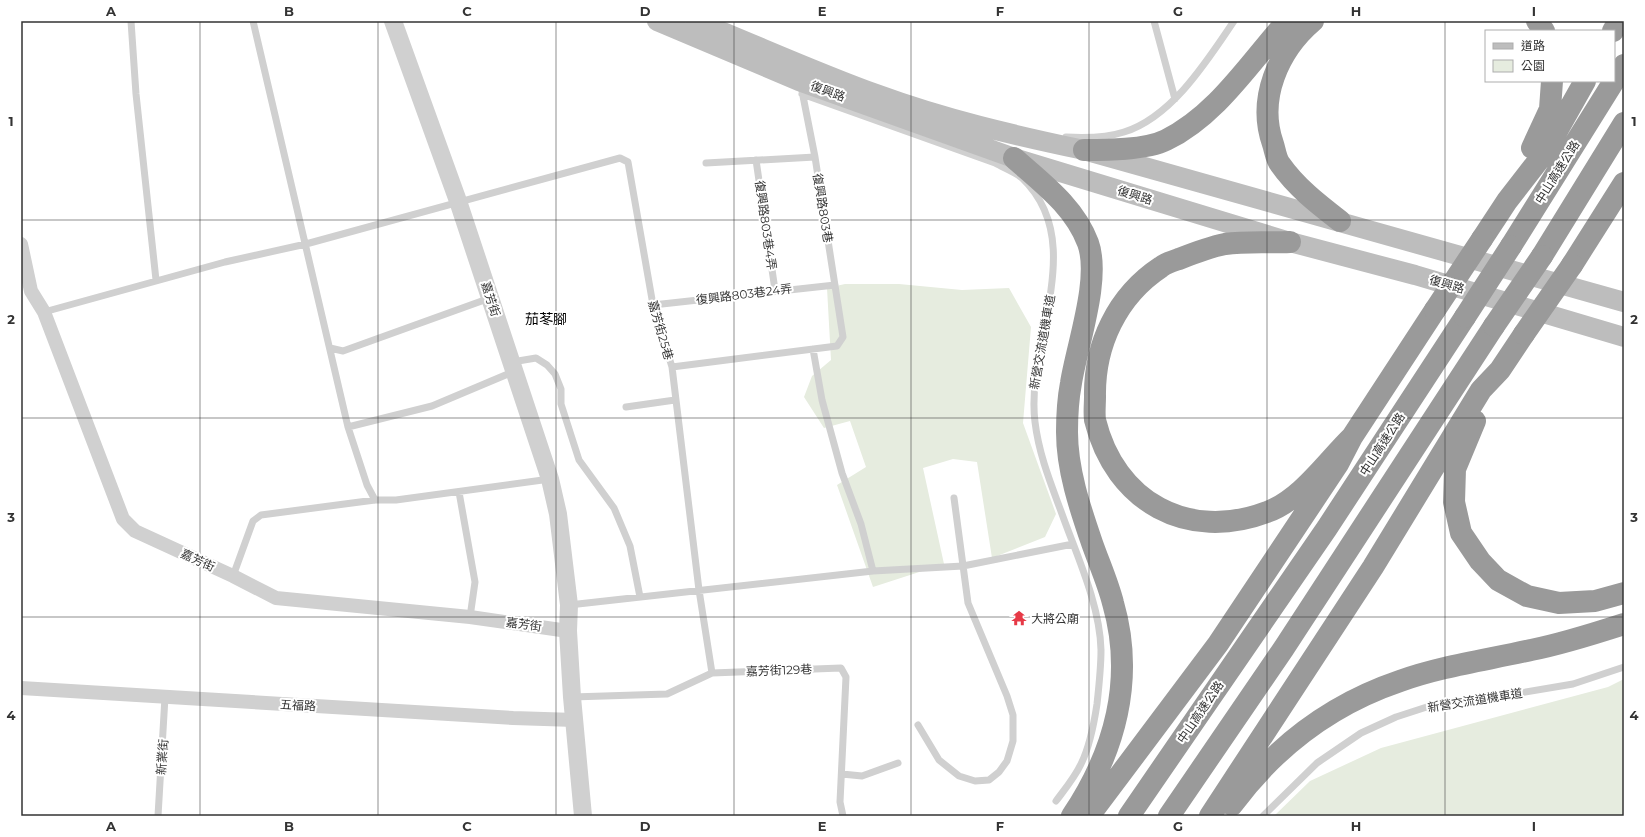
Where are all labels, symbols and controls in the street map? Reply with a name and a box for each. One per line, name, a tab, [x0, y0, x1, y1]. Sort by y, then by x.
text: A	[105, 3, 117, 19]
text: B	[284, 3, 294, 19]
text: C	[462, 3, 472, 19]
text: D	[640, 3, 651, 19]
text: E	[818, 3, 827, 19]
text: F	[996, 3, 1004, 19]
text: G	[1173, 3, 1183, 19]
text: H	[1351, 3, 1361, 19]
text: I	[1532, 3, 1536, 19]
legend	[1485, 30, 1615, 82]
text: 道路	[1521, 38, 1545, 53]
text: 公園	[1521, 58, 1545, 73]
street label: 復興路	[809, 78, 847, 104]
text: 1	[8, 113, 14, 129]
text: 1	[1631, 113, 1637, 129]
street label: 中山高速公路	[1532, 137, 1582, 207]
street label: 復興路803巷	[810, 172, 836, 244]
street label: 復興路803巷4弄	[752, 179, 780, 271]
street label: 復興路	[1116, 183, 1154, 207]
street label: 復興路	[1428, 272, 1466, 296]
street label: 嘉芳街	[478, 280, 504, 318]
street label: 復興路803巷24弄	[695, 281, 793, 307]
street label: 新營交流道機車道	[1026, 293, 1058, 391]
street label: 嘉芳街25巷	[645, 298, 677, 362]
district label: 茄苳腳	[525, 310, 567, 328]
text: 2	[7, 311, 15, 327]
text: 2	[1630, 311, 1638, 327]
street label: 中山高速公路	[1356, 410, 1408, 478]
text: 3	[6, 509, 15, 525]
text: 3	[1629, 509, 1638, 525]
street label: 嘉芳街	[179, 546, 217, 574]
temple icon: 大將公廟	[1010, 609, 1028, 627]
place label: 大將公廟	[1031, 611, 1079, 626]
street label: 嘉芳街	[505, 614, 543, 634]
street label: 嘉芳街129巷	[746, 661, 812, 679]
street label: 中山高速公路	[1174, 678, 1226, 746]
street label: 新營交流道機車道	[1426, 685, 1524, 715]
street label: 五福路	[280, 697, 316, 713]
text: 4	[7, 707, 16, 723]
text: 4	[1630, 707, 1639, 723]
street label: 新業街	[153, 739, 171, 775]
text: A	[105, 818, 117, 834]
text: B	[284, 818, 294, 834]
text: C	[462, 818, 472, 834]
text: D	[640, 818, 651, 834]
text: E	[818, 818, 827, 834]
text: F	[996, 818, 1004, 834]
text: G	[1173, 818, 1183, 834]
text: H	[1351, 818, 1361, 834]
text: I	[1532, 818, 1536, 834]

